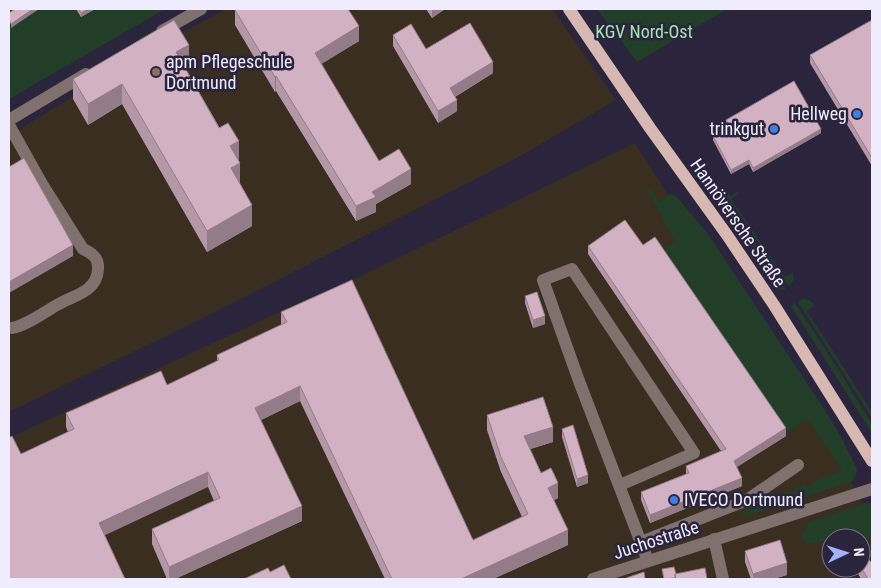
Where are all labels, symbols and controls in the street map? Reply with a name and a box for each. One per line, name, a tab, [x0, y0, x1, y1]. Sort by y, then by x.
park label: KGV Nord-Ost	[595, 21, 693, 42]
place label: apm Pflegeschule Dortmund	[166, 51, 292, 93]
marker: apm Pflegeschule Dortmund	[150, 66, 162, 78]
place label: Hellweg	[790, 103, 847, 124]
marker: Hellweg	[851, 108, 863, 120]
place label: trinkgut	[709, 118, 764, 139]
marker: trinkgut	[768, 123, 780, 135]
street label: Hannöversche Straße	[686, 155, 791, 291]
place label: IVECO Dortmund	[684, 489, 803, 510]
marker: IVECO Dortmund	[668, 494, 680, 506]
street label: Juchostraße	[610, 516, 701, 563]
north arrow	[821, 528, 871, 578]
text: N	[851, 547, 867, 557]

